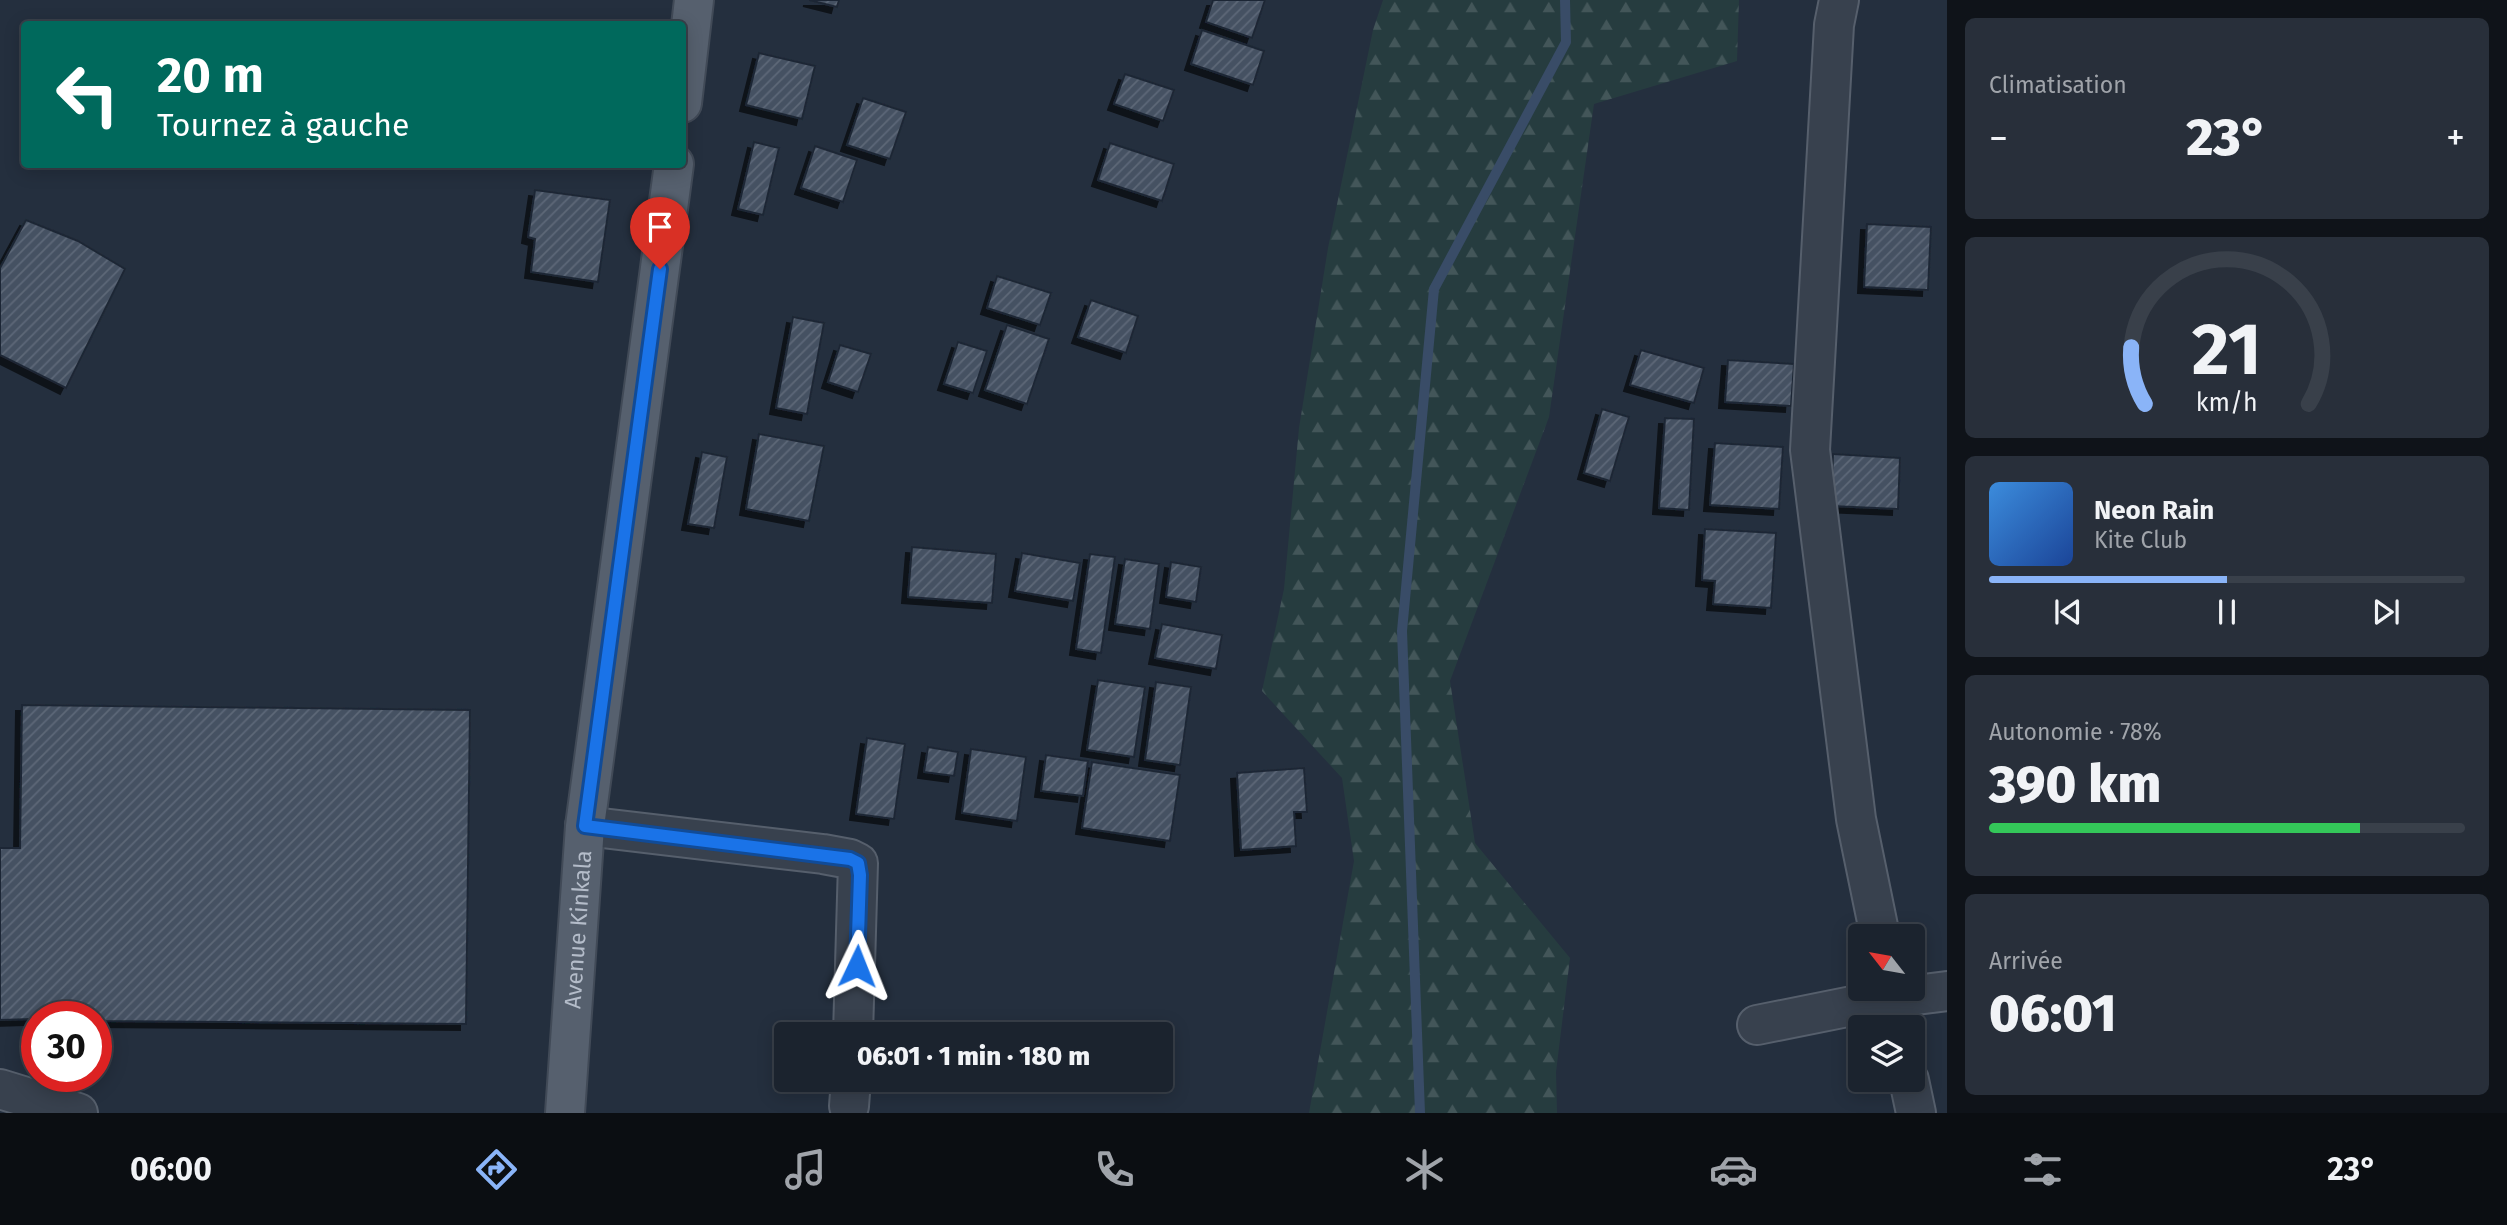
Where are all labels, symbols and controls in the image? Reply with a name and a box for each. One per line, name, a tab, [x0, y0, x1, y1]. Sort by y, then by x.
text: 20 m	[157, 46, 264, 105]
icon: left	[42, 49, 133, 140]
text: Climatisation	[1989, 71, 2127, 99]
text: Tournez à gauche	[157, 106, 409, 144]
text: 23°	[2186, 106, 2268, 169]
text: −	[1989, 115, 2008, 161]
text: +	[2446, 115, 2465, 161]
pin	[630, 197, 690, 269]
icon: arrive	[641, 208, 679, 246]
text: 21	[2192, 306, 2262, 393]
text: km/h	[2196, 387, 2258, 417]
text: Neon Rain	[2094, 495, 2214, 526]
text: Kite Club	[2094, 526, 2187, 554]
icon: previous	[2049, 593, 2087, 631]
icon: pause	[2208, 593, 2246, 631]
icon: next	[2367, 593, 2405, 631]
text: Autonomie · 78%	[1989, 718, 2162, 746]
text: 390 km	[1989, 753, 2161, 816]
street label: Avenue Kinkala	[558, 849, 597, 1010]
north arrow	[1848, 924, 1925, 1001]
map controls	[1848, 924, 1925, 1092]
position arrow	[820, 929, 894, 1003]
text: Arrivée	[1989, 947, 2063, 975]
text: 06:01	[1989, 982, 2117, 1045]
speed limit sign: 30	[21, 1001, 112, 1092]
button: layers	[1848, 1015, 1925, 1092]
text: 06:01 · 1 min · 180 m	[857, 1041, 1090, 1072]
icon: directions	[472, 1145, 521, 1194]
icon: music	[781, 1145, 830, 1194]
icon: phone	[1090, 1145, 1139, 1194]
icon: climate	[1400, 1145, 1449, 1194]
icon: car	[1709, 1145, 1758, 1194]
icon: filters	[2018, 1145, 2067, 1194]
text: 06:00	[130, 1150, 212, 1188]
text: 23°	[2327, 1150, 2377, 1188]

